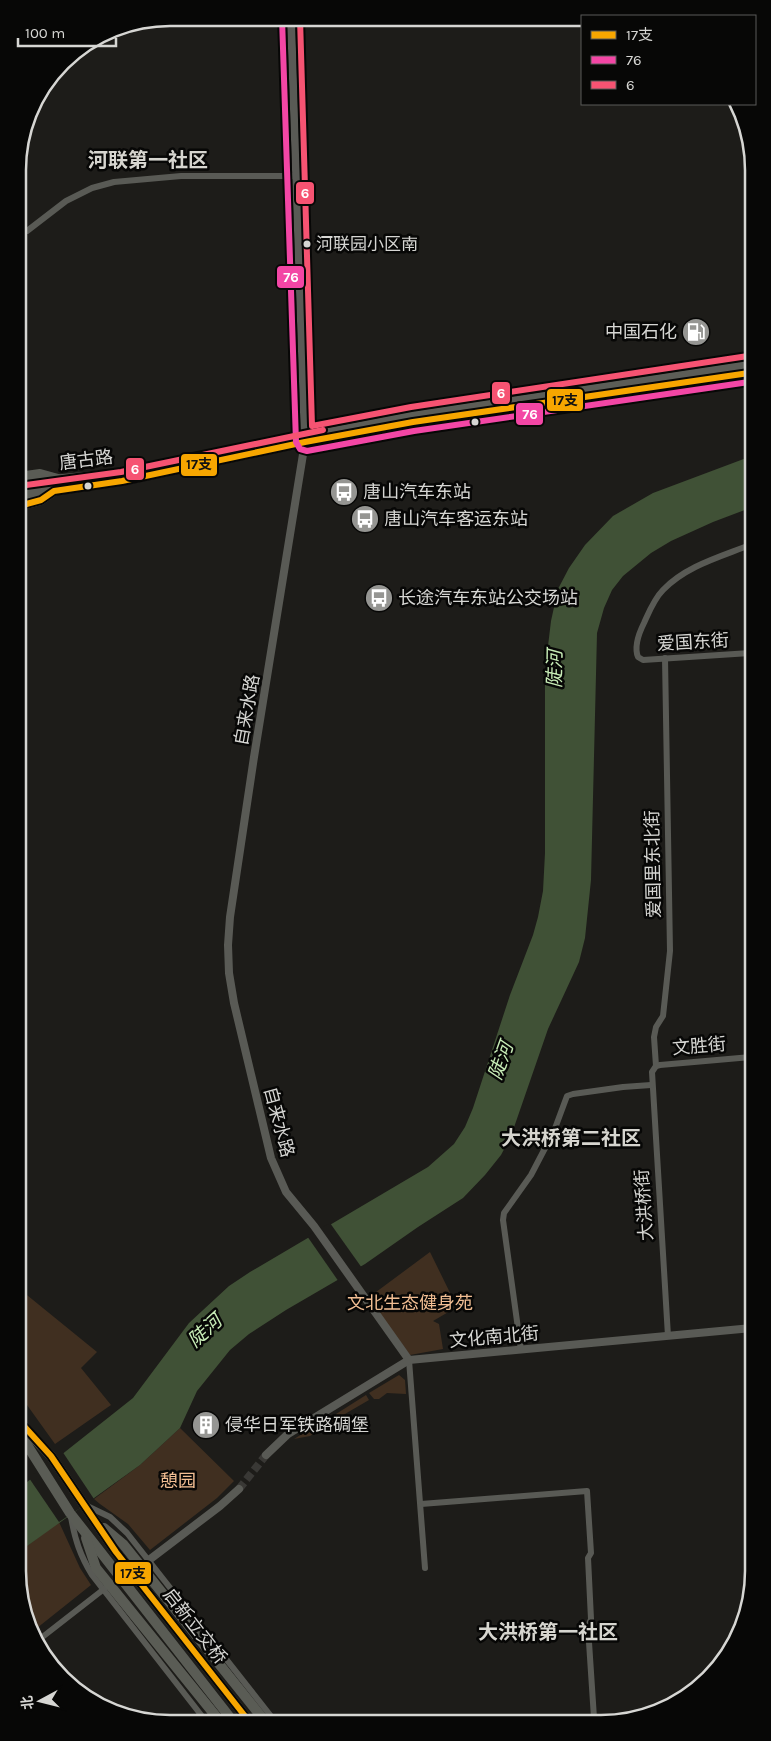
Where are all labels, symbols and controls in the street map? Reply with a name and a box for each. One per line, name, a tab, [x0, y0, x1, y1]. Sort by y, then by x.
scale bar	[18, 15, 115, 47]
legend	[581, 15, 756, 105]
text: 100 m	[25, 24, 65, 42]
text: 17支	[626, 26, 653, 44]
text: 76	[626, 51, 642, 69]
text: 6	[626, 76, 635, 94]
district label: 河联第一社区	[88, 149, 208, 172]
line badge: 6	[295, 181, 315, 205]
text: 6	[301, 185, 309, 202]
place label: 河联园小区南	[316, 234, 418, 254]
marker: 河联园小区南	[302, 239, 312, 249]
line badge: 76	[276, 265, 305, 289]
text: 76	[283, 269, 299, 286]
fuel station icon: 中国石化	[681, 317, 711, 347]
place label: 中国石化	[605, 321, 677, 343]
line badge: 6	[491, 381, 511, 405]
text: 6	[497, 385, 505, 402]
line badge: 17支	[546, 388, 584, 412]
text: 17支	[552, 392, 578, 409]
line badge: 76	[515, 402, 544, 426]
text: 76	[522, 406, 538, 423]
unlabelled marker	[470, 417, 480, 427]
street label: 唐古路	[58, 446, 114, 474]
line badge: 17支	[180, 453, 218, 477]
text: 17支	[186, 456, 212, 473]
line badge: 6	[125, 457, 145, 481]
text: 6	[131, 461, 139, 478]
bus stop icon: 唐山汽车东站	[329, 477, 359, 507]
unlabelled marker	[83, 481, 93, 491]
place label: 唐山汽车东站	[363, 481, 471, 503]
bus stop icon: 唐山汽车客运东站	[350, 504, 380, 534]
place label: 唐山汽车客运东站	[384, 508, 528, 530]
bus stop icon: 长途汽车东站公交场站	[364, 583, 394, 613]
place label: 长途汽车东站公交场站	[398, 587, 578, 609]
street label: 爱国东街	[656, 629, 730, 655]
water label: 陡河	[544, 646, 566, 688]
street label: 自来水路	[230, 673, 264, 747]
street label: 爱国里东北街	[641, 810, 665, 918]
street label: 文胜街	[671, 1033, 727, 1059]
water label: 陡河	[484, 1036, 519, 1083]
street label: 自来水路	[259, 1084, 299, 1160]
district label: 大洪桥第二社区	[501, 1127, 641, 1150]
street label: 大洪桥街	[631, 1168, 657, 1242]
park label: 文北生态健身苑	[347, 1292, 473, 1314]
water label: 陡河	[184, 1307, 229, 1352]
street label: 文化南北街	[448, 1322, 540, 1352]
building icon: 侵华日军铁路碉堡	[191, 1410, 221, 1440]
place label: 侵华日军铁路碉堡	[225, 1414, 369, 1436]
park label: 憩园	[160, 1470, 196, 1492]
line badge: 17支	[114, 1561, 152, 1585]
text: 17支	[120, 1565, 146, 1582]
street label: 启新立交桥	[159, 1584, 231, 1668]
district label: 大洪桥第一社区	[478, 1621, 618, 1644]
north arrow	[15, 1676, 65, 1726]
text: 北	[18, 1695, 37, 1711]

